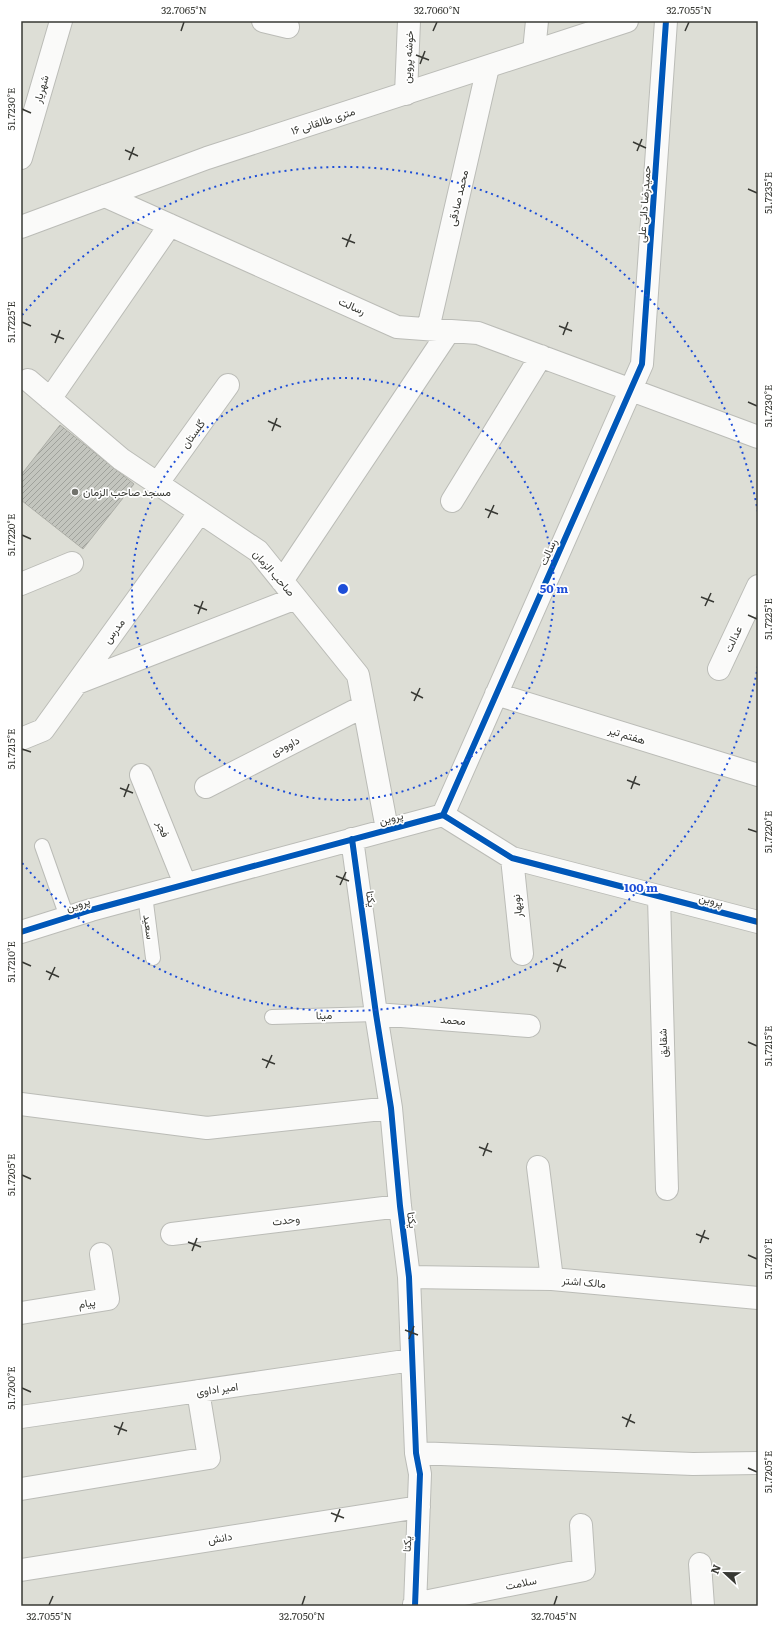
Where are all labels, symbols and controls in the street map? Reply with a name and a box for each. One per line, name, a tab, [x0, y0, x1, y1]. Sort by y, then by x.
text: 32.7065°N	[161, 2, 207, 17]
text: 32.7060°N	[414, 2, 460, 17]
text: 32.7055°N	[666, 2, 712, 17]
street label: خوشه پروین	[398, 30, 417, 84]
street label: شهریار	[28, 73, 52, 106]
text: 51.7230°E	[3, 88, 18, 130]
street label: ۱۶ متری طالقانی	[289, 102, 357, 138]
street label: حمیدرضا دائی علی	[632, 165, 654, 243]
street label: محمد صادقی	[443, 168, 471, 227]
text: 51.7235°E	[760, 172, 775, 214]
street label: رسالت	[336, 292, 369, 318]
text: 51.7225°E	[3, 301, 18, 343]
text: 51.7230°E	[760, 385, 775, 427]
street label: گلستان	[176, 416, 208, 451]
place label: مسجد صاحب الزمان	[83, 483, 171, 499]
marker: مسجد صاحب الزمان	[70, 487, 80, 497]
text: 51.7220°E	[3, 514, 18, 556]
street label: رسالت	[534, 535, 560, 568]
street label: صاحب الزمان	[250, 546, 300, 599]
text: 50 m	[540, 579, 568, 597]
centre of rings	[336, 582, 350, 596]
text: 51.7225°E	[760, 598, 775, 640]
street label: مدرس	[99, 614, 128, 646]
street label: عدالت	[719, 622, 745, 654]
street label: هفتم تیر	[605, 721, 648, 748]
text: 51.7215°E	[3, 729, 18, 769]
street label: داوودی	[267, 731, 302, 759]
street label: پروین	[377, 806, 405, 829]
text: 51.7220°E	[760, 811, 775, 853]
street label: فجر	[153, 817, 174, 839]
text: 100 m	[624, 878, 658, 896]
street label: پروین	[697, 888, 725, 911]
street label: یکتا	[363, 890, 381, 908]
street label: پروین	[64, 892, 92, 915]
street label: نوبهار	[507, 894, 525, 920]
street label: سعید	[140, 913, 160, 941]
text: 51.7210°E	[3, 941, 18, 983]
street label: مینا	[315, 1006, 333, 1022]
street label: محمد	[440, 1010, 467, 1028]
text: 51.7215°E	[760, 1026, 775, 1066]
street label: شقایق	[653, 1028, 671, 1058]
text: 51.7205°E	[3, 1154, 18, 1196]
street label: وحدت	[271, 1209, 301, 1229]
street label: یکتا	[404, 1211, 422, 1229]
text: 51.7210°E	[760, 1238, 775, 1280]
street label: مالک اشتر	[561, 1271, 607, 1291]
street label: پیام	[77, 1293, 97, 1312]
text: 51.7200°E	[3, 1366, 18, 1410]
street label: امیر اداوی	[195, 1377, 239, 1399]
text: 51.7205°E	[760, 1451, 775, 1493]
street label: دانش	[206, 1527, 233, 1547]
street label: یکتا	[398, 1535, 414, 1552]
north arrow	[705, 1553, 745, 1593]
text: N	[706, 1562, 724, 1576]
street label: سلامت	[504, 1571, 538, 1593]
text: 32.7055°N	[26, 1608, 72, 1623]
text: 32.7050°N	[279, 1608, 325, 1623]
text: 32.7045°N	[531, 1608, 577, 1623]

